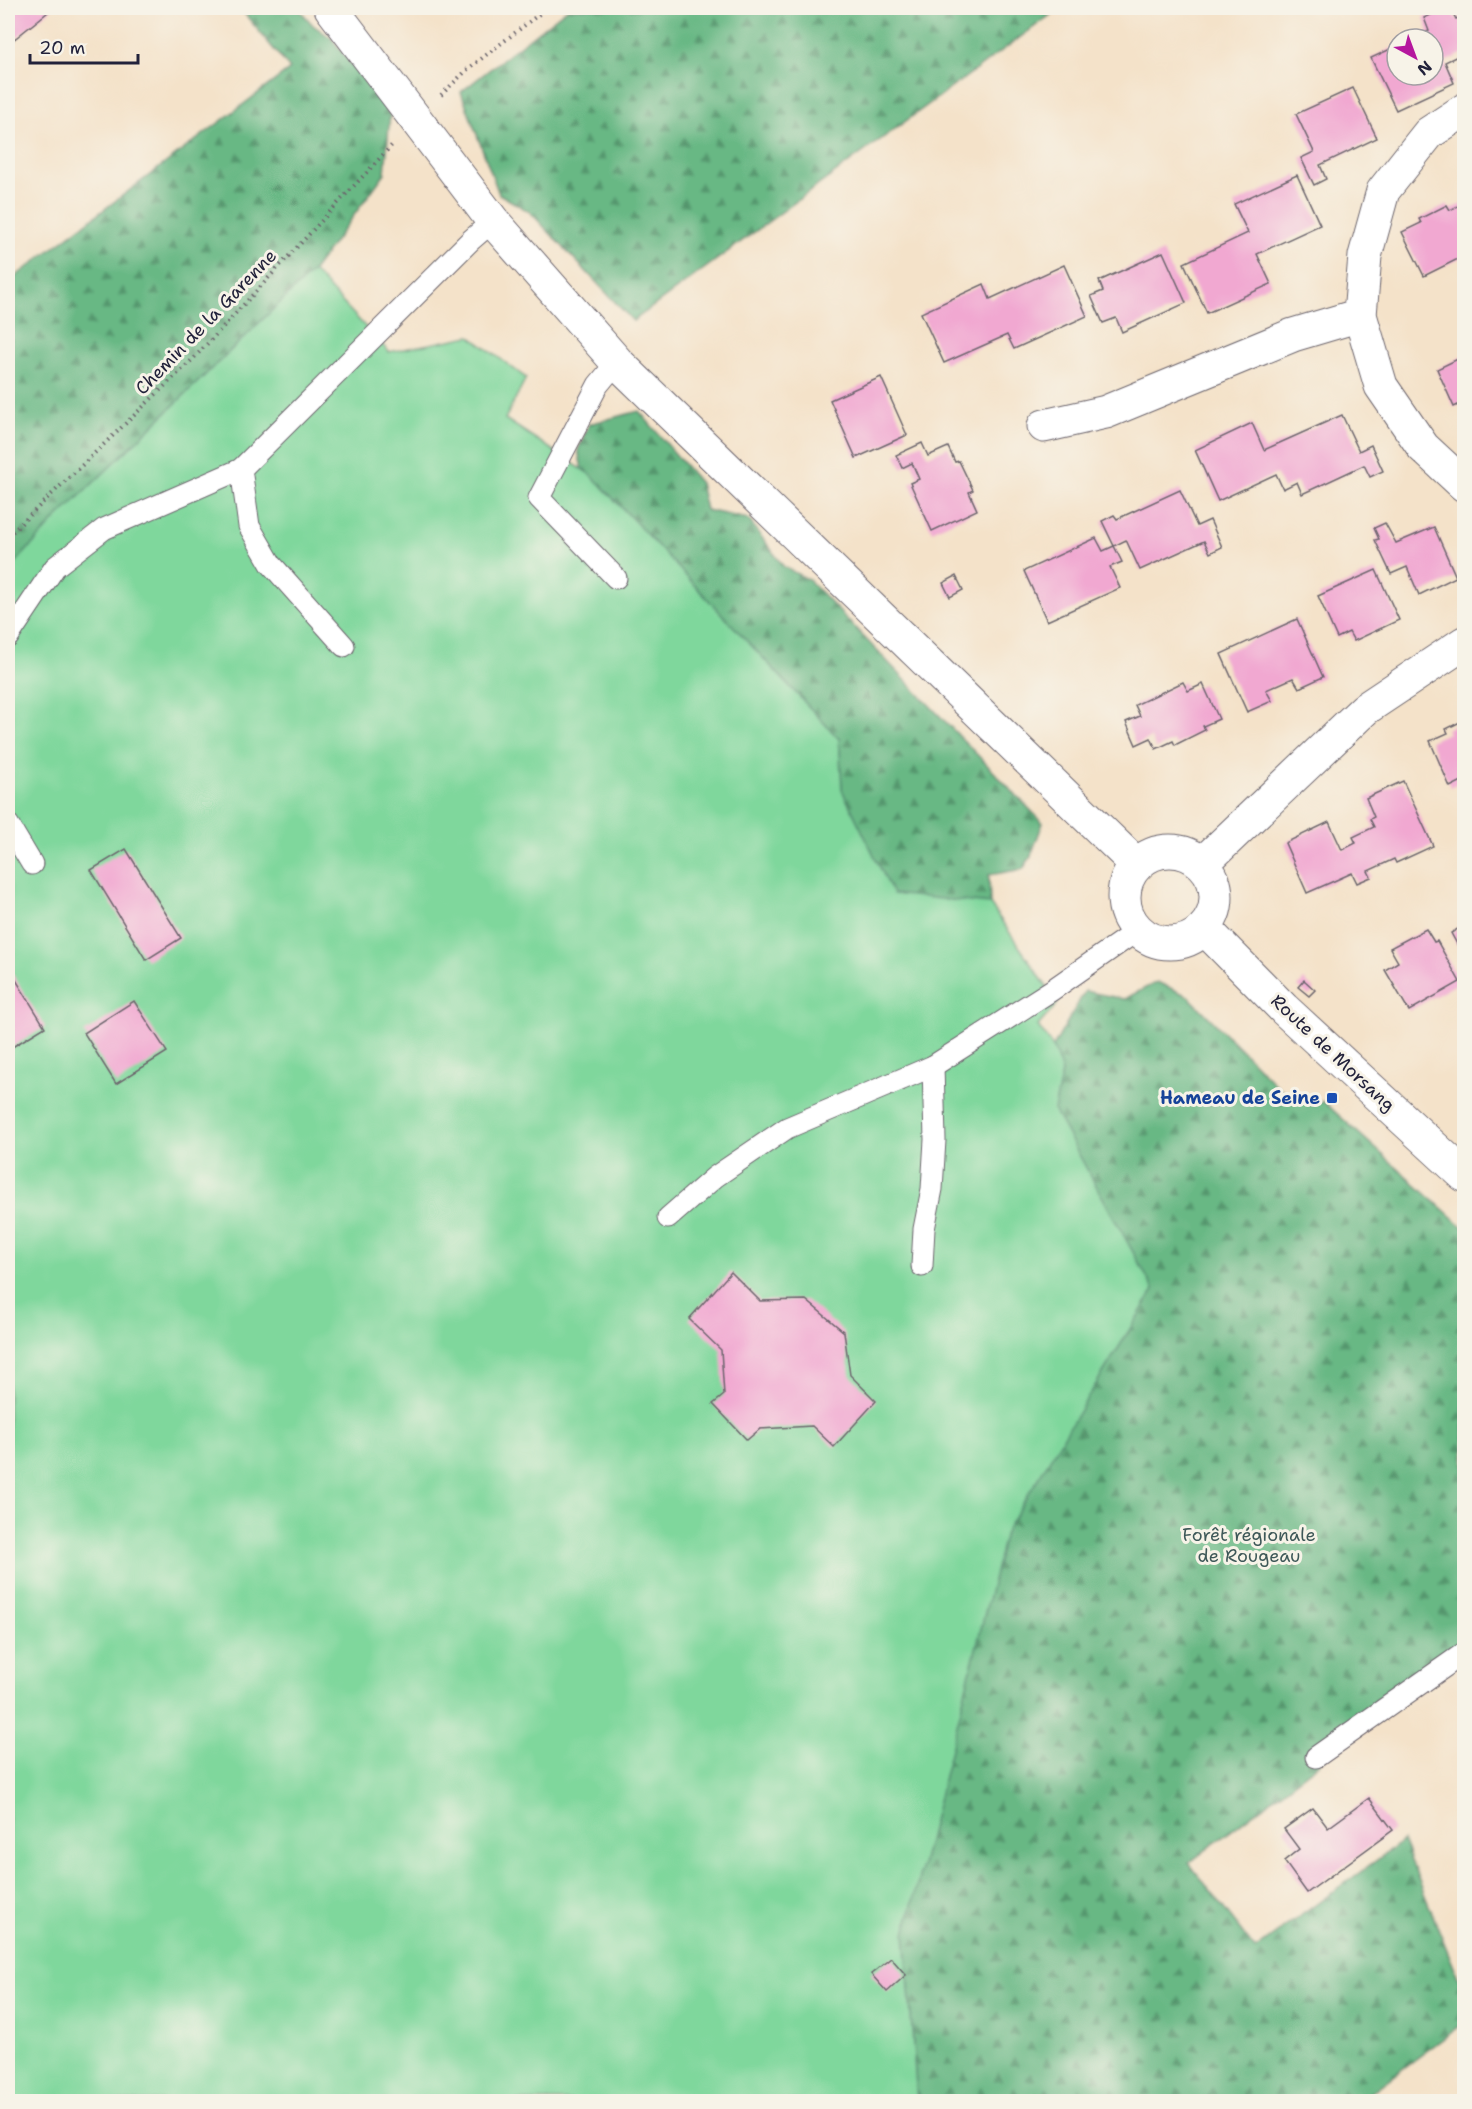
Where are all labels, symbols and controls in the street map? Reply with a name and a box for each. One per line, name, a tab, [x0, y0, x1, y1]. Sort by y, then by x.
scale bar	[30, 27, 138, 65]
north arrow	[1385, 27, 1445, 87]
text: 20 m	[39, 36, 85, 60]
text: N	[1413, 56, 1436, 80]
street label: Chemin de la Garenne	[130, 244, 282, 400]
street label: Route de Morsang	[1266, 989, 1400, 1117]
place label: Hameau de Seine	[1160, 1086, 1320, 1110]
marker: Hameau de Seine	[1325, 1091, 1339, 1105]
park label: Forêt régionale de Rougeau	[1182, 1523, 1316, 1568]

